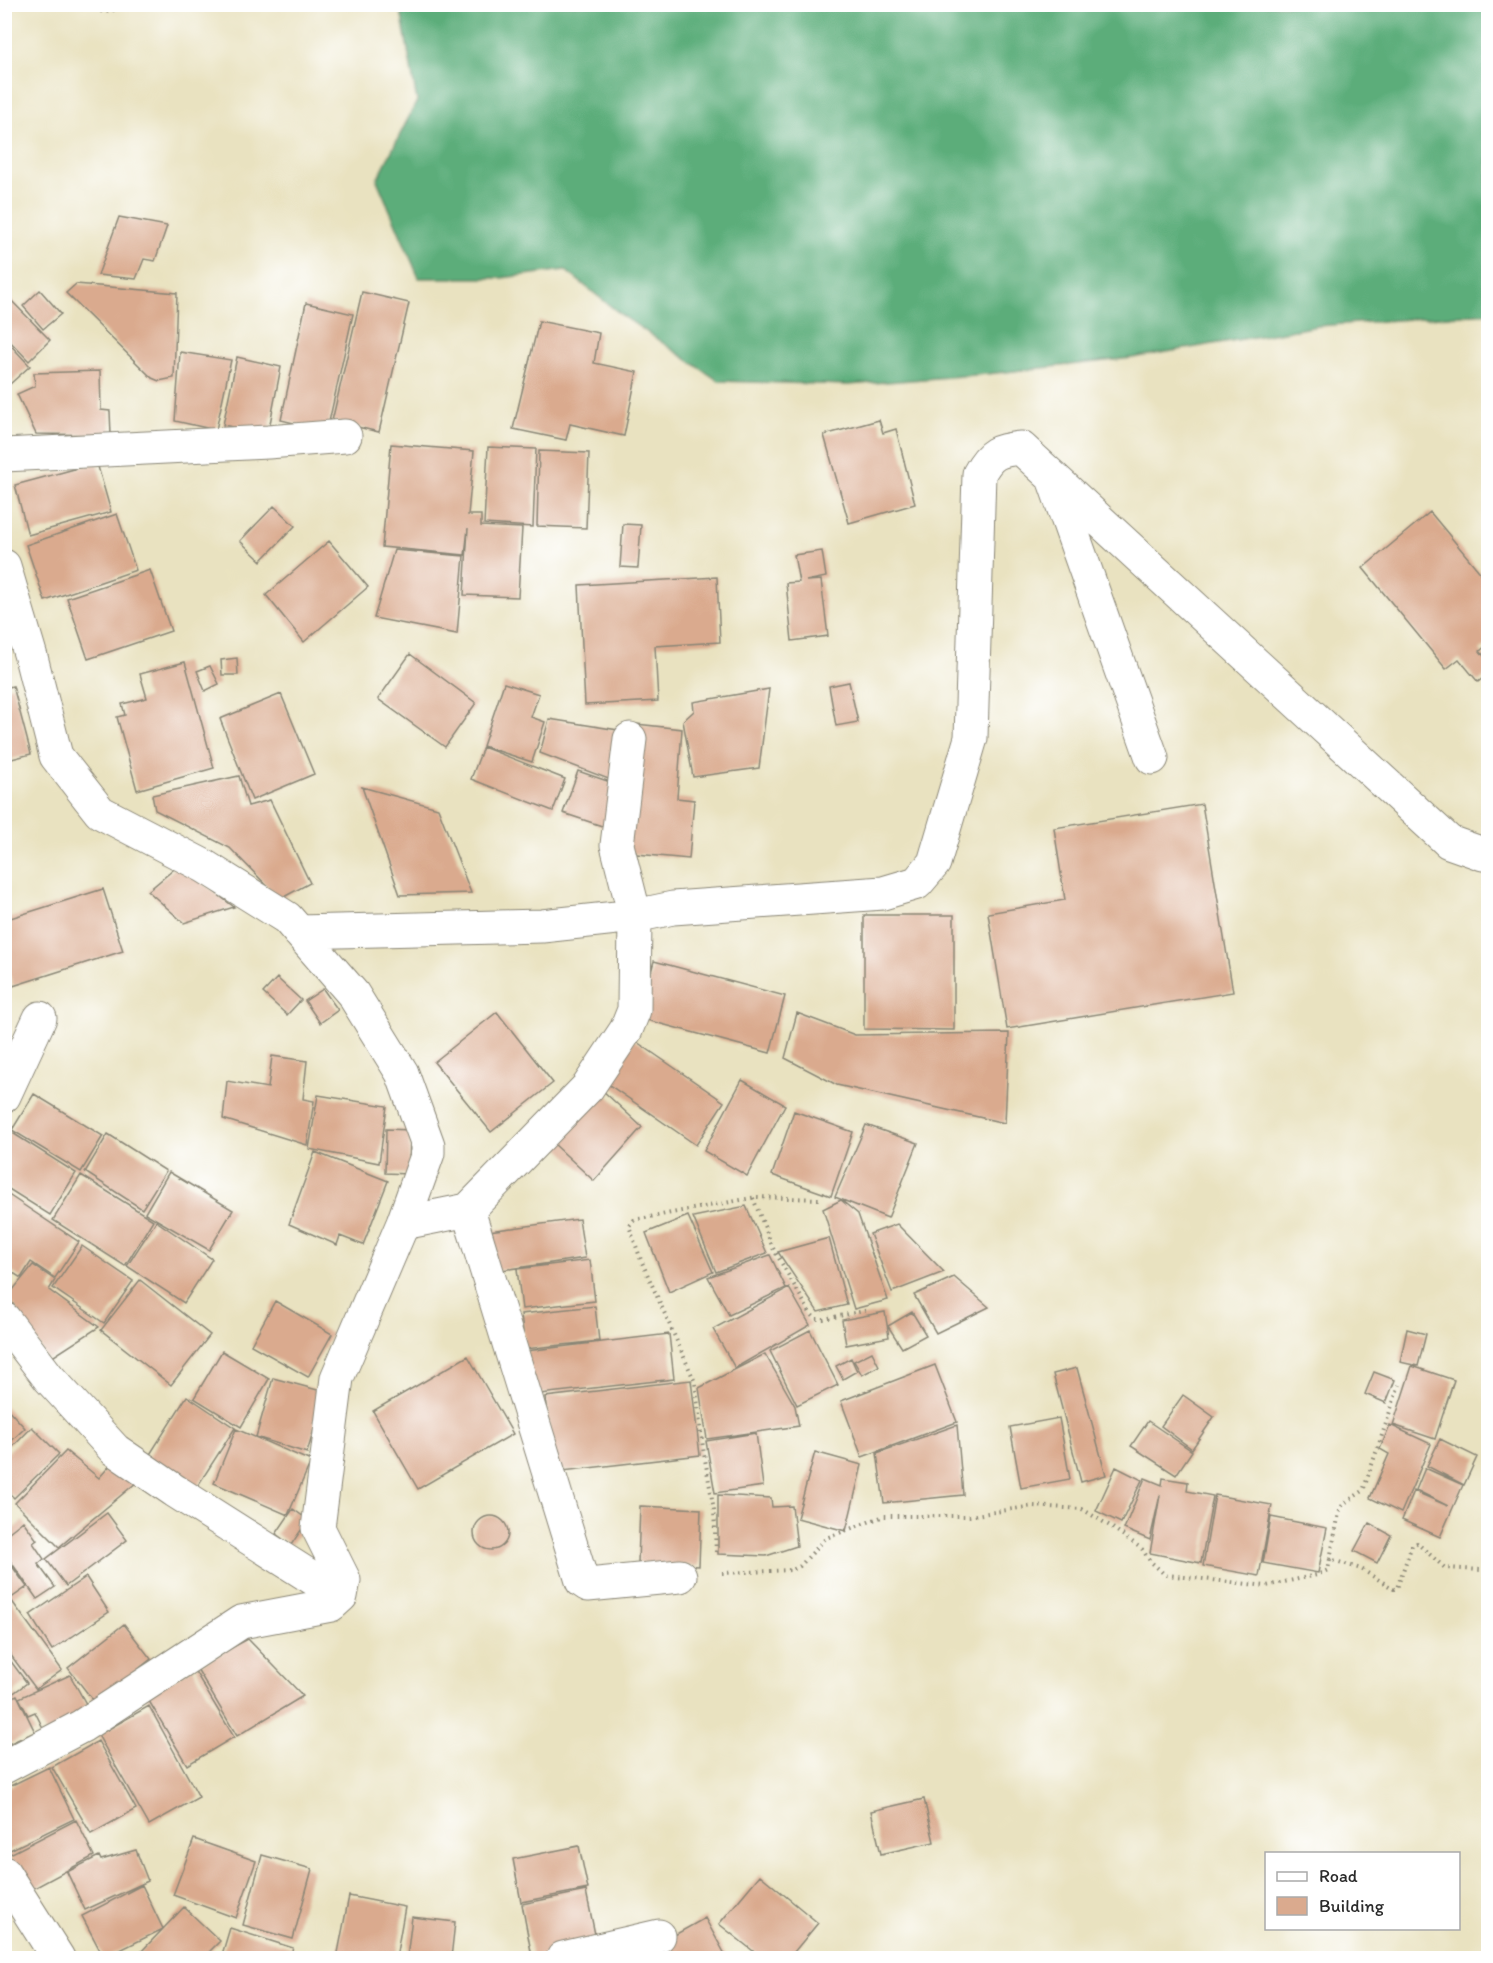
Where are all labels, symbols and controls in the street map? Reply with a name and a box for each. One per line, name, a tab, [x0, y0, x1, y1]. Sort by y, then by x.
legend	[1265, 1852, 1460, 1930]
text: Road	[1319, 1865, 1358, 1887]
text: Building	[1319, 1895, 1385, 1917]

